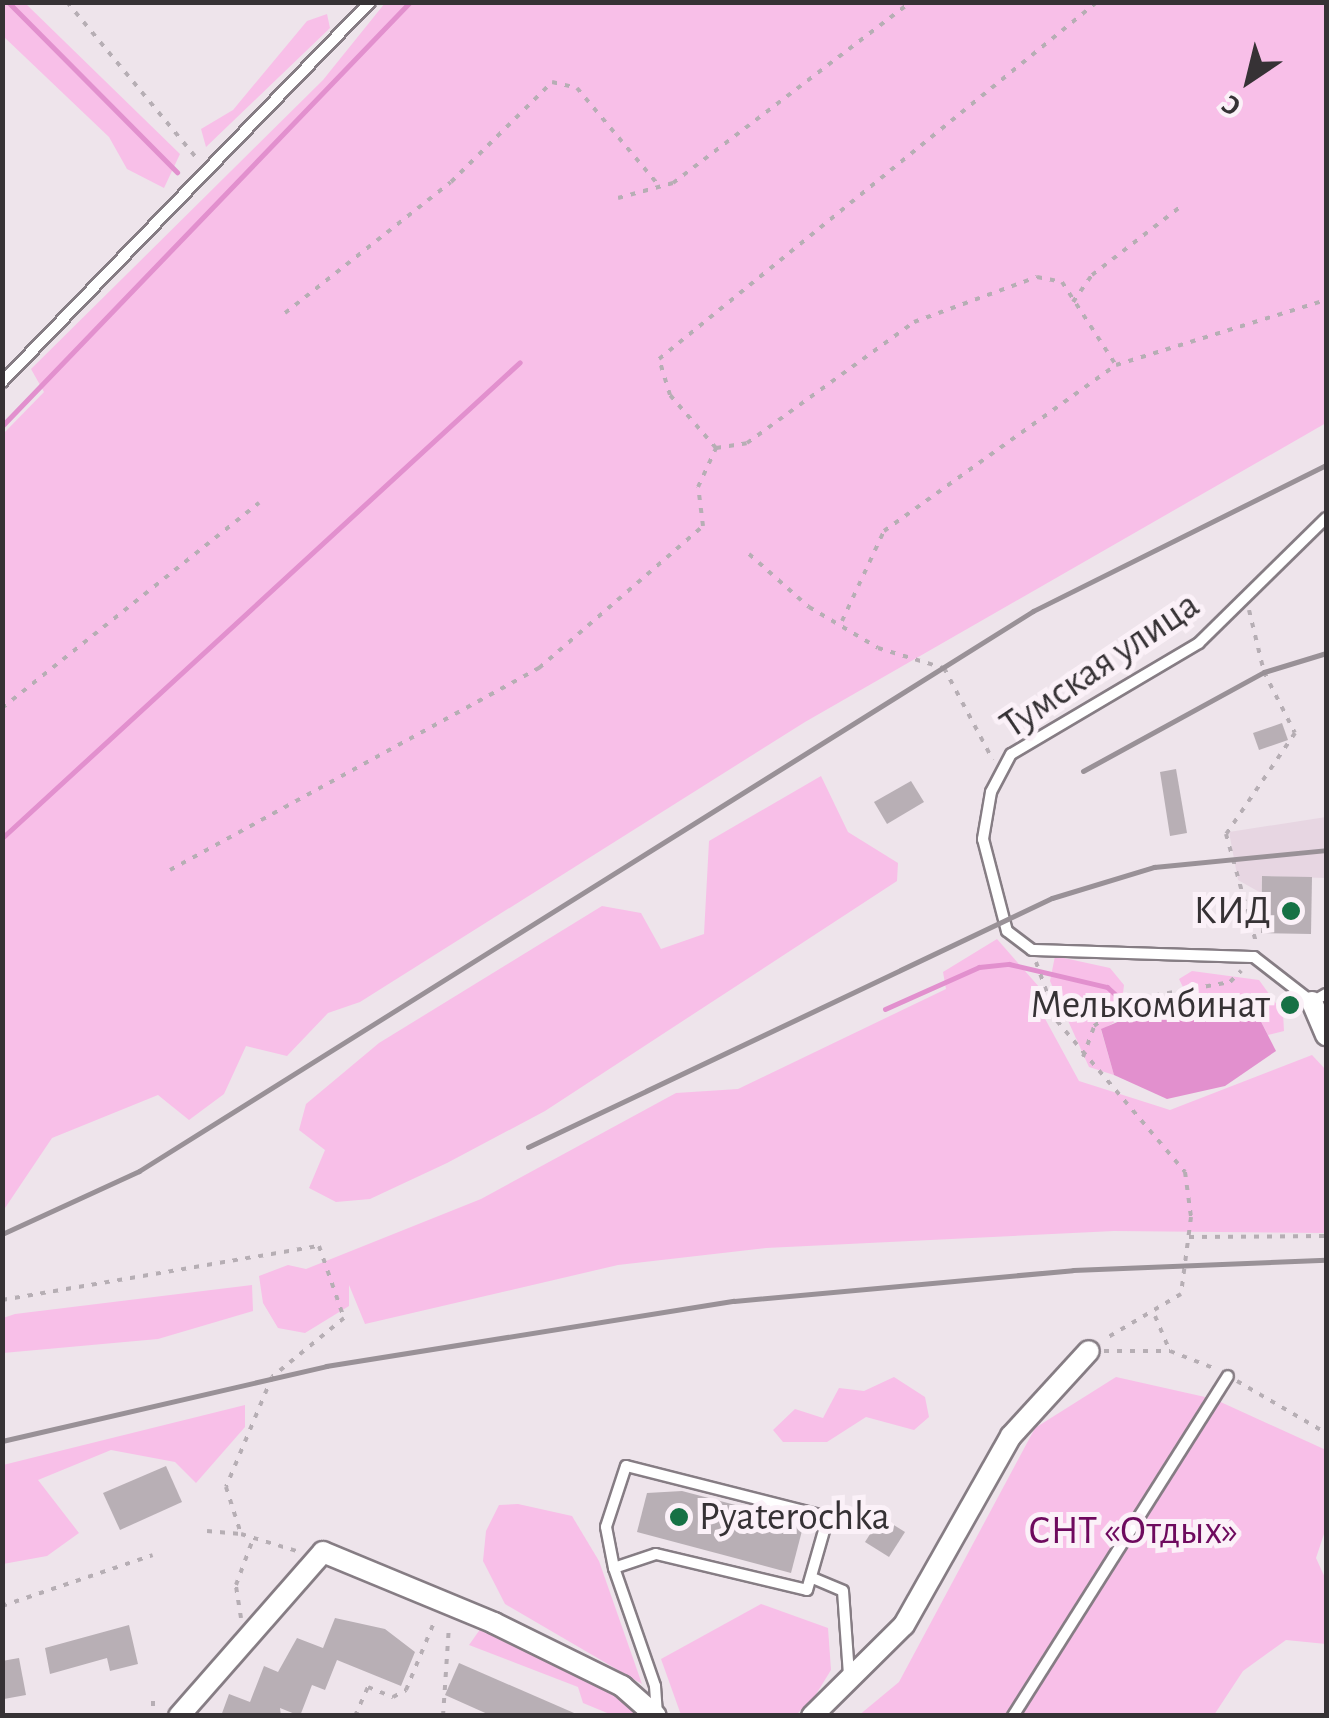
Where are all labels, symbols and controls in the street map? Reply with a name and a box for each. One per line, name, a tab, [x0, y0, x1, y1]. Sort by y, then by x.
north arrow	[1199, 30, 1299, 130]
text: С	[1217, 89, 1246, 120]
street label: Тумская улица	[991, 581, 1209, 749]
place label: КИД	[1193, 887, 1271, 935]
marker: КИД	[1280, 900, 1302, 922]
place label: Мелькомбинат	[1030, 981, 1270, 1029]
marker: Мелькомбинат	[1279, 994, 1301, 1016]
place label: Pyaterochka	[699, 1493, 890, 1541]
marker: Pyaterochka	[668, 1506, 690, 1528]
park label: СНТ «Отдых»	[1028, 1507, 1238, 1555]

